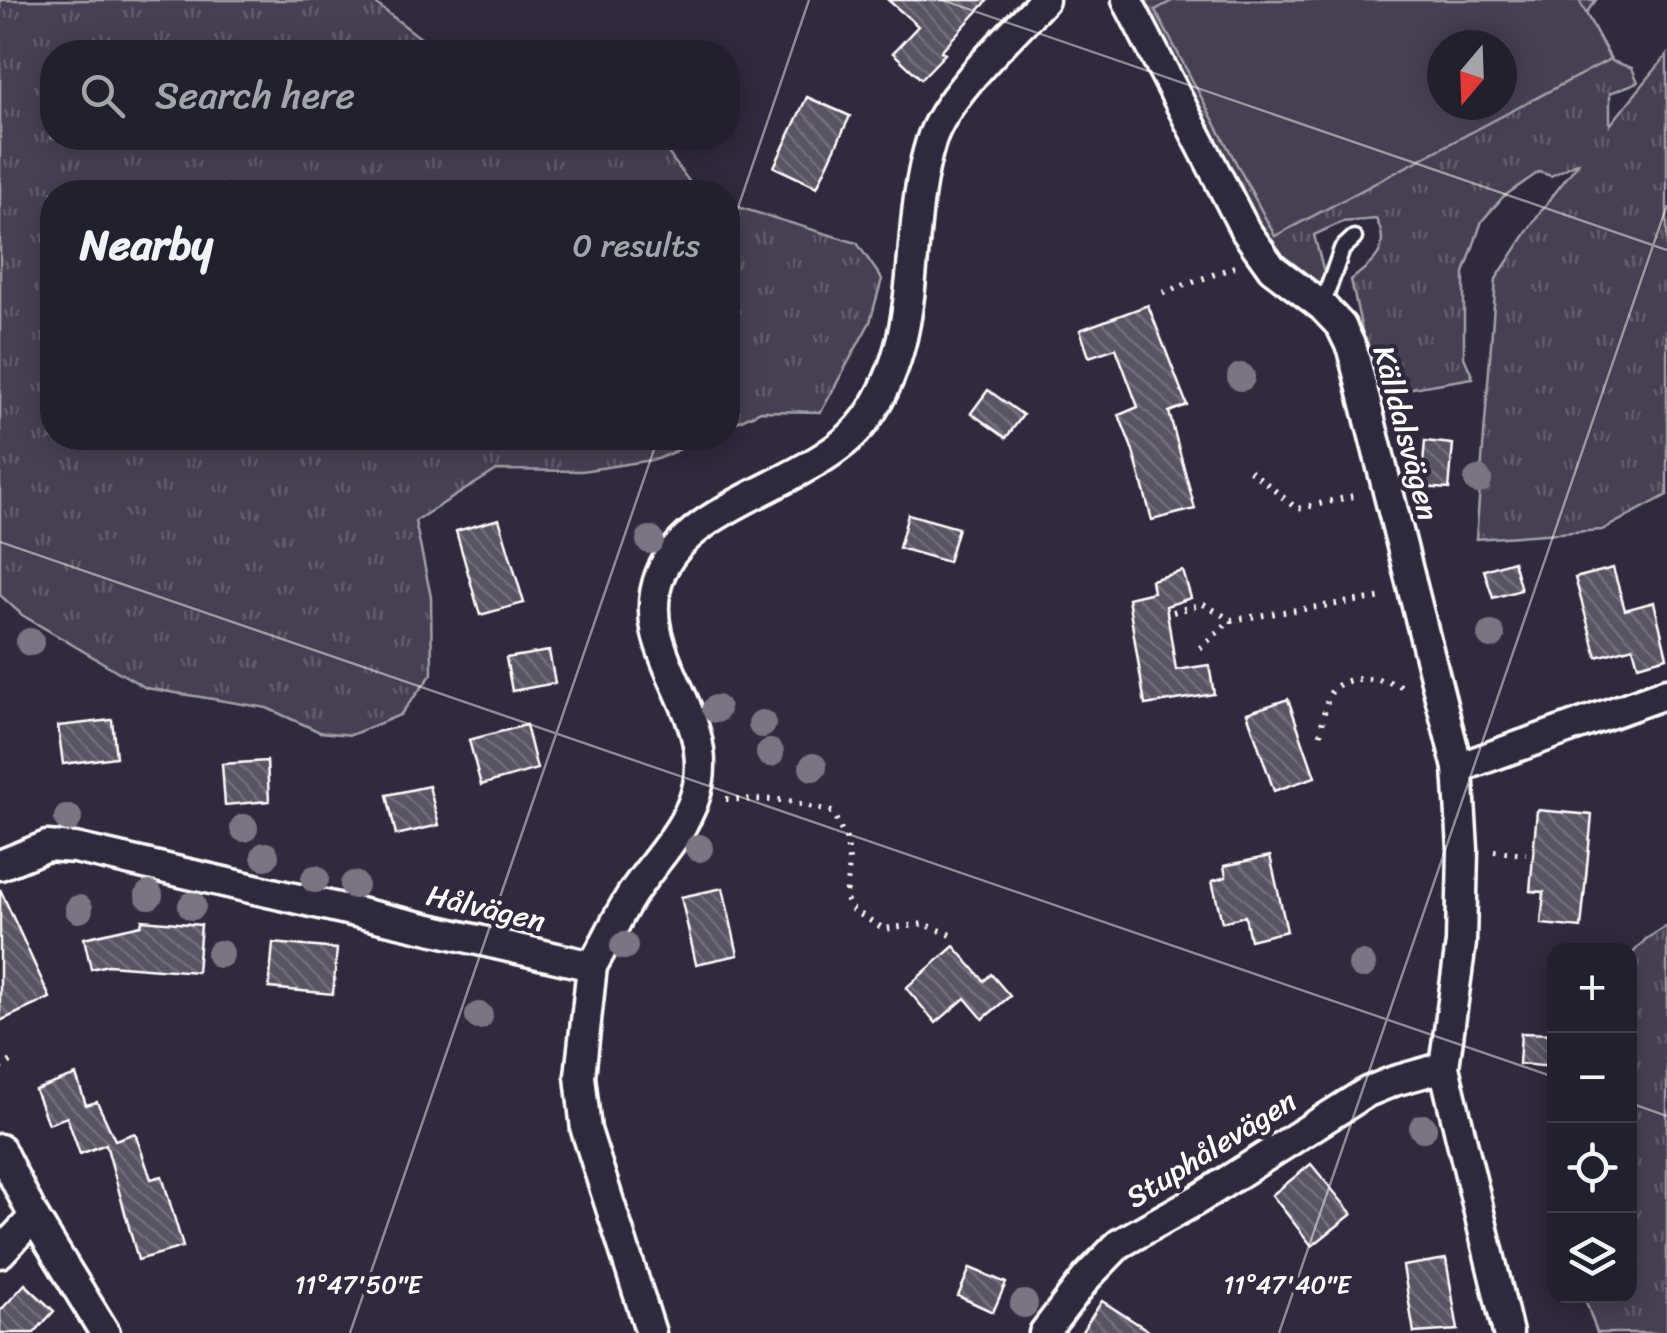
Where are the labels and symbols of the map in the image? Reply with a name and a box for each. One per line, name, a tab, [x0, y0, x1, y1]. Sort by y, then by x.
north arrow	[1427, 30, 1517, 120]
street label: Källdalsvägen	[1357, 339, 1455, 527]
street label: Hålvägen	[421, 868, 551, 948]
street label: Stuphålevägen	[1115, 1075, 1307, 1223]
text: 11°47'50"E	[295, 1262, 423, 1307]
text: 11°47'40"E	[1223, 1262, 1353, 1307]

